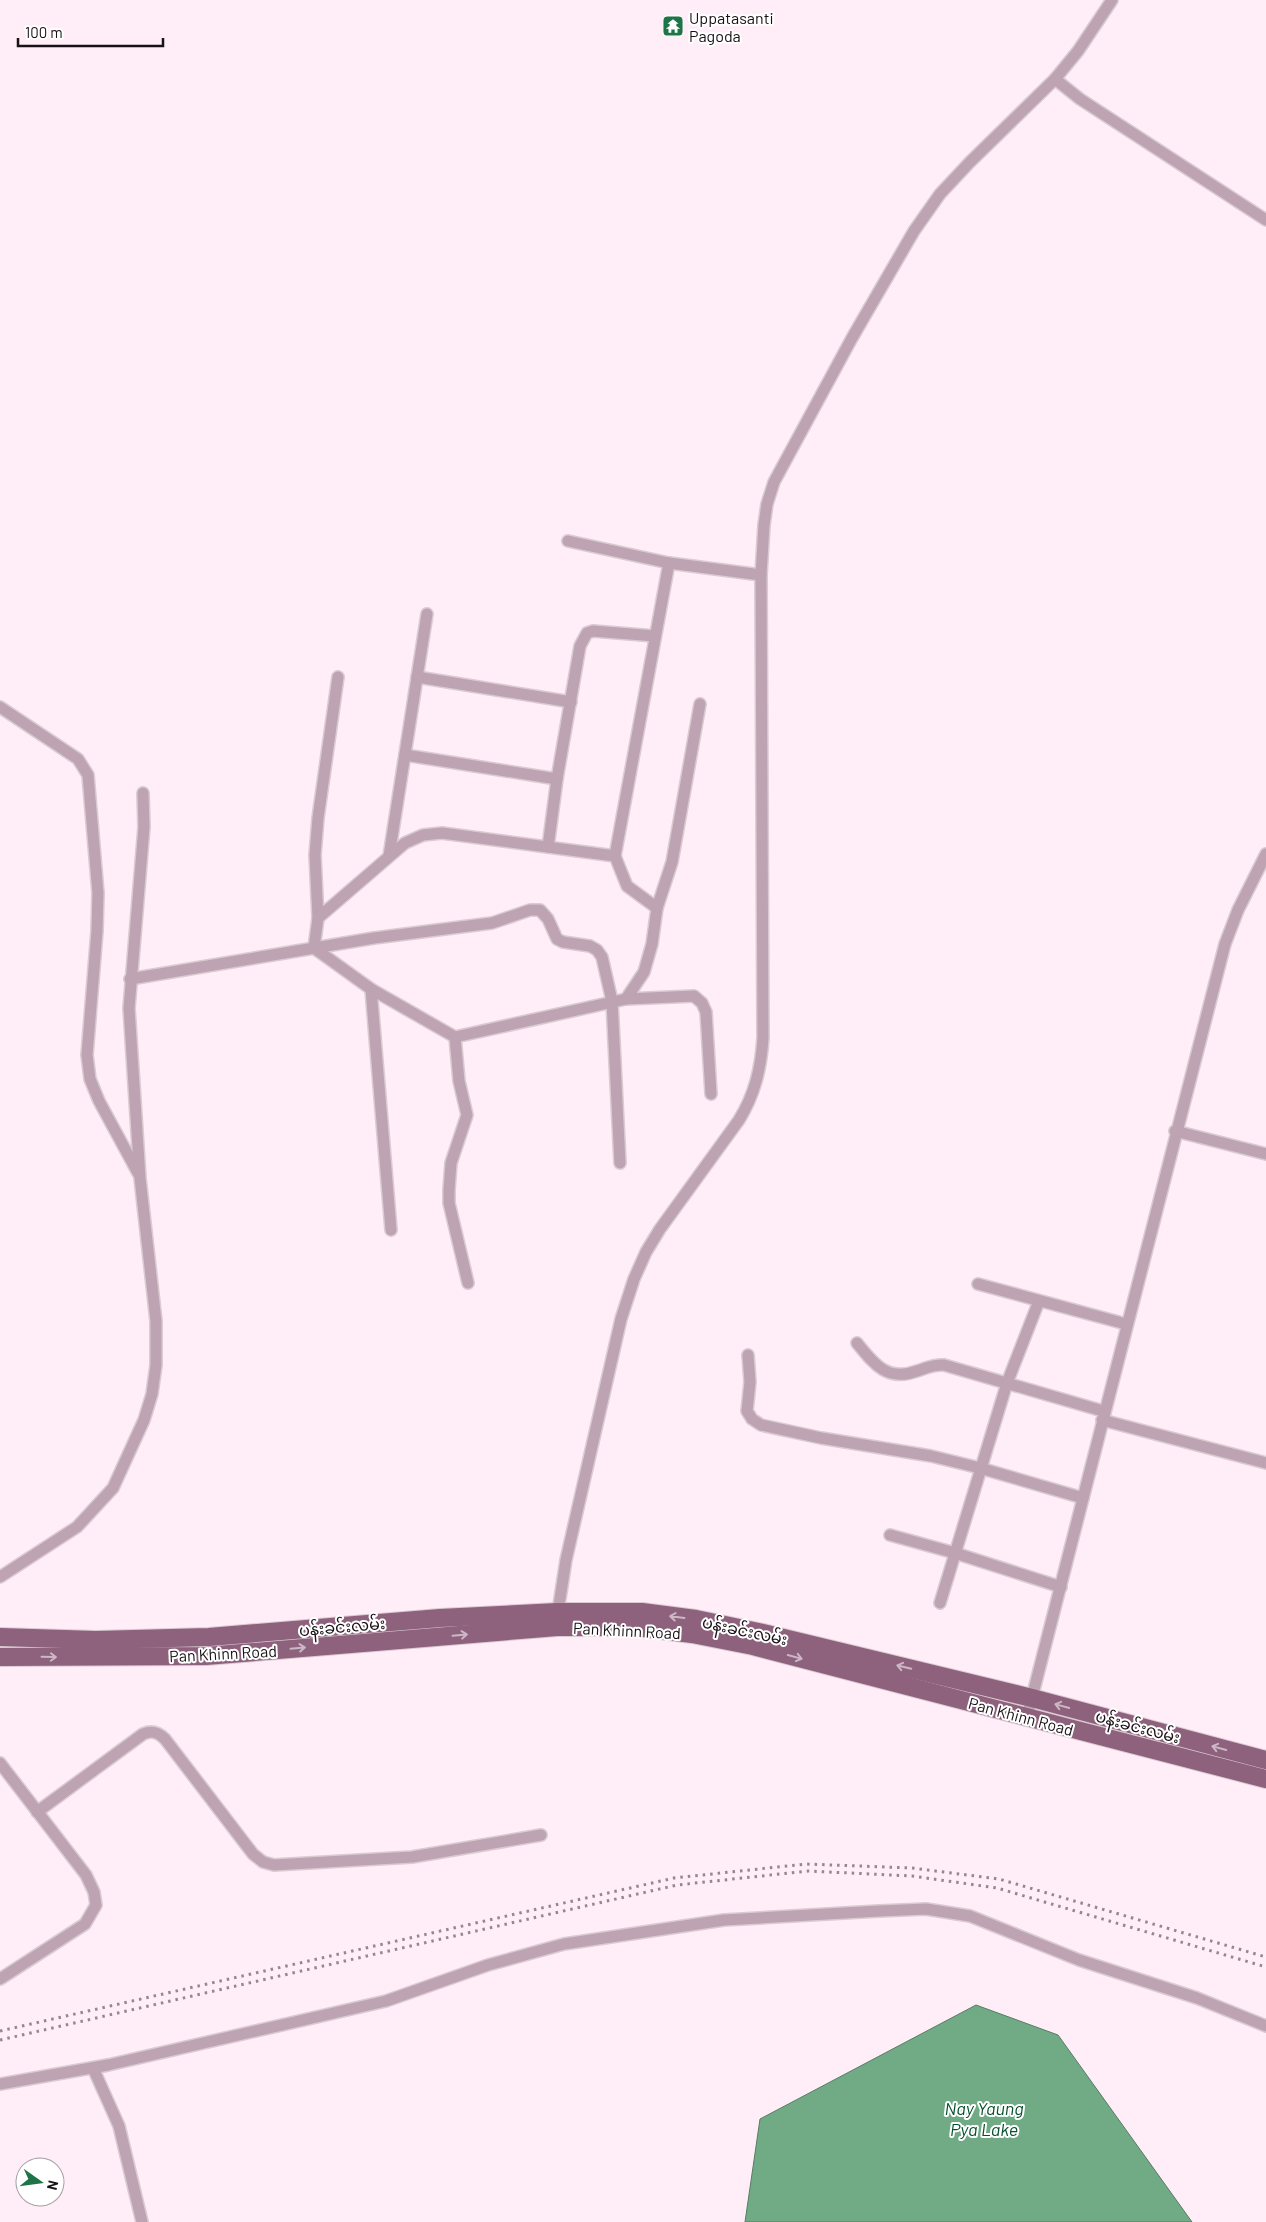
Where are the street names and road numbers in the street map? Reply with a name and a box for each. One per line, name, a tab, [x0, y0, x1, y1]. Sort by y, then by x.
street label: ပန်းခင်းလမ်း	[700, 1611, 790, 1653]
street label: ပန်းခင်းလမ်း	[298, 1612, 386, 1644]
street label: Pan Khinn Road	[573, 1618, 681, 1642]
street label: Pan Khinn Road	[169, 1641, 277, 1665]
street label: Pan Khinn Road	[967, 1693, 1075, 1739]
street label: ပန်းခင်းလမ်း	[1092, 1705, 1183, 1751]

